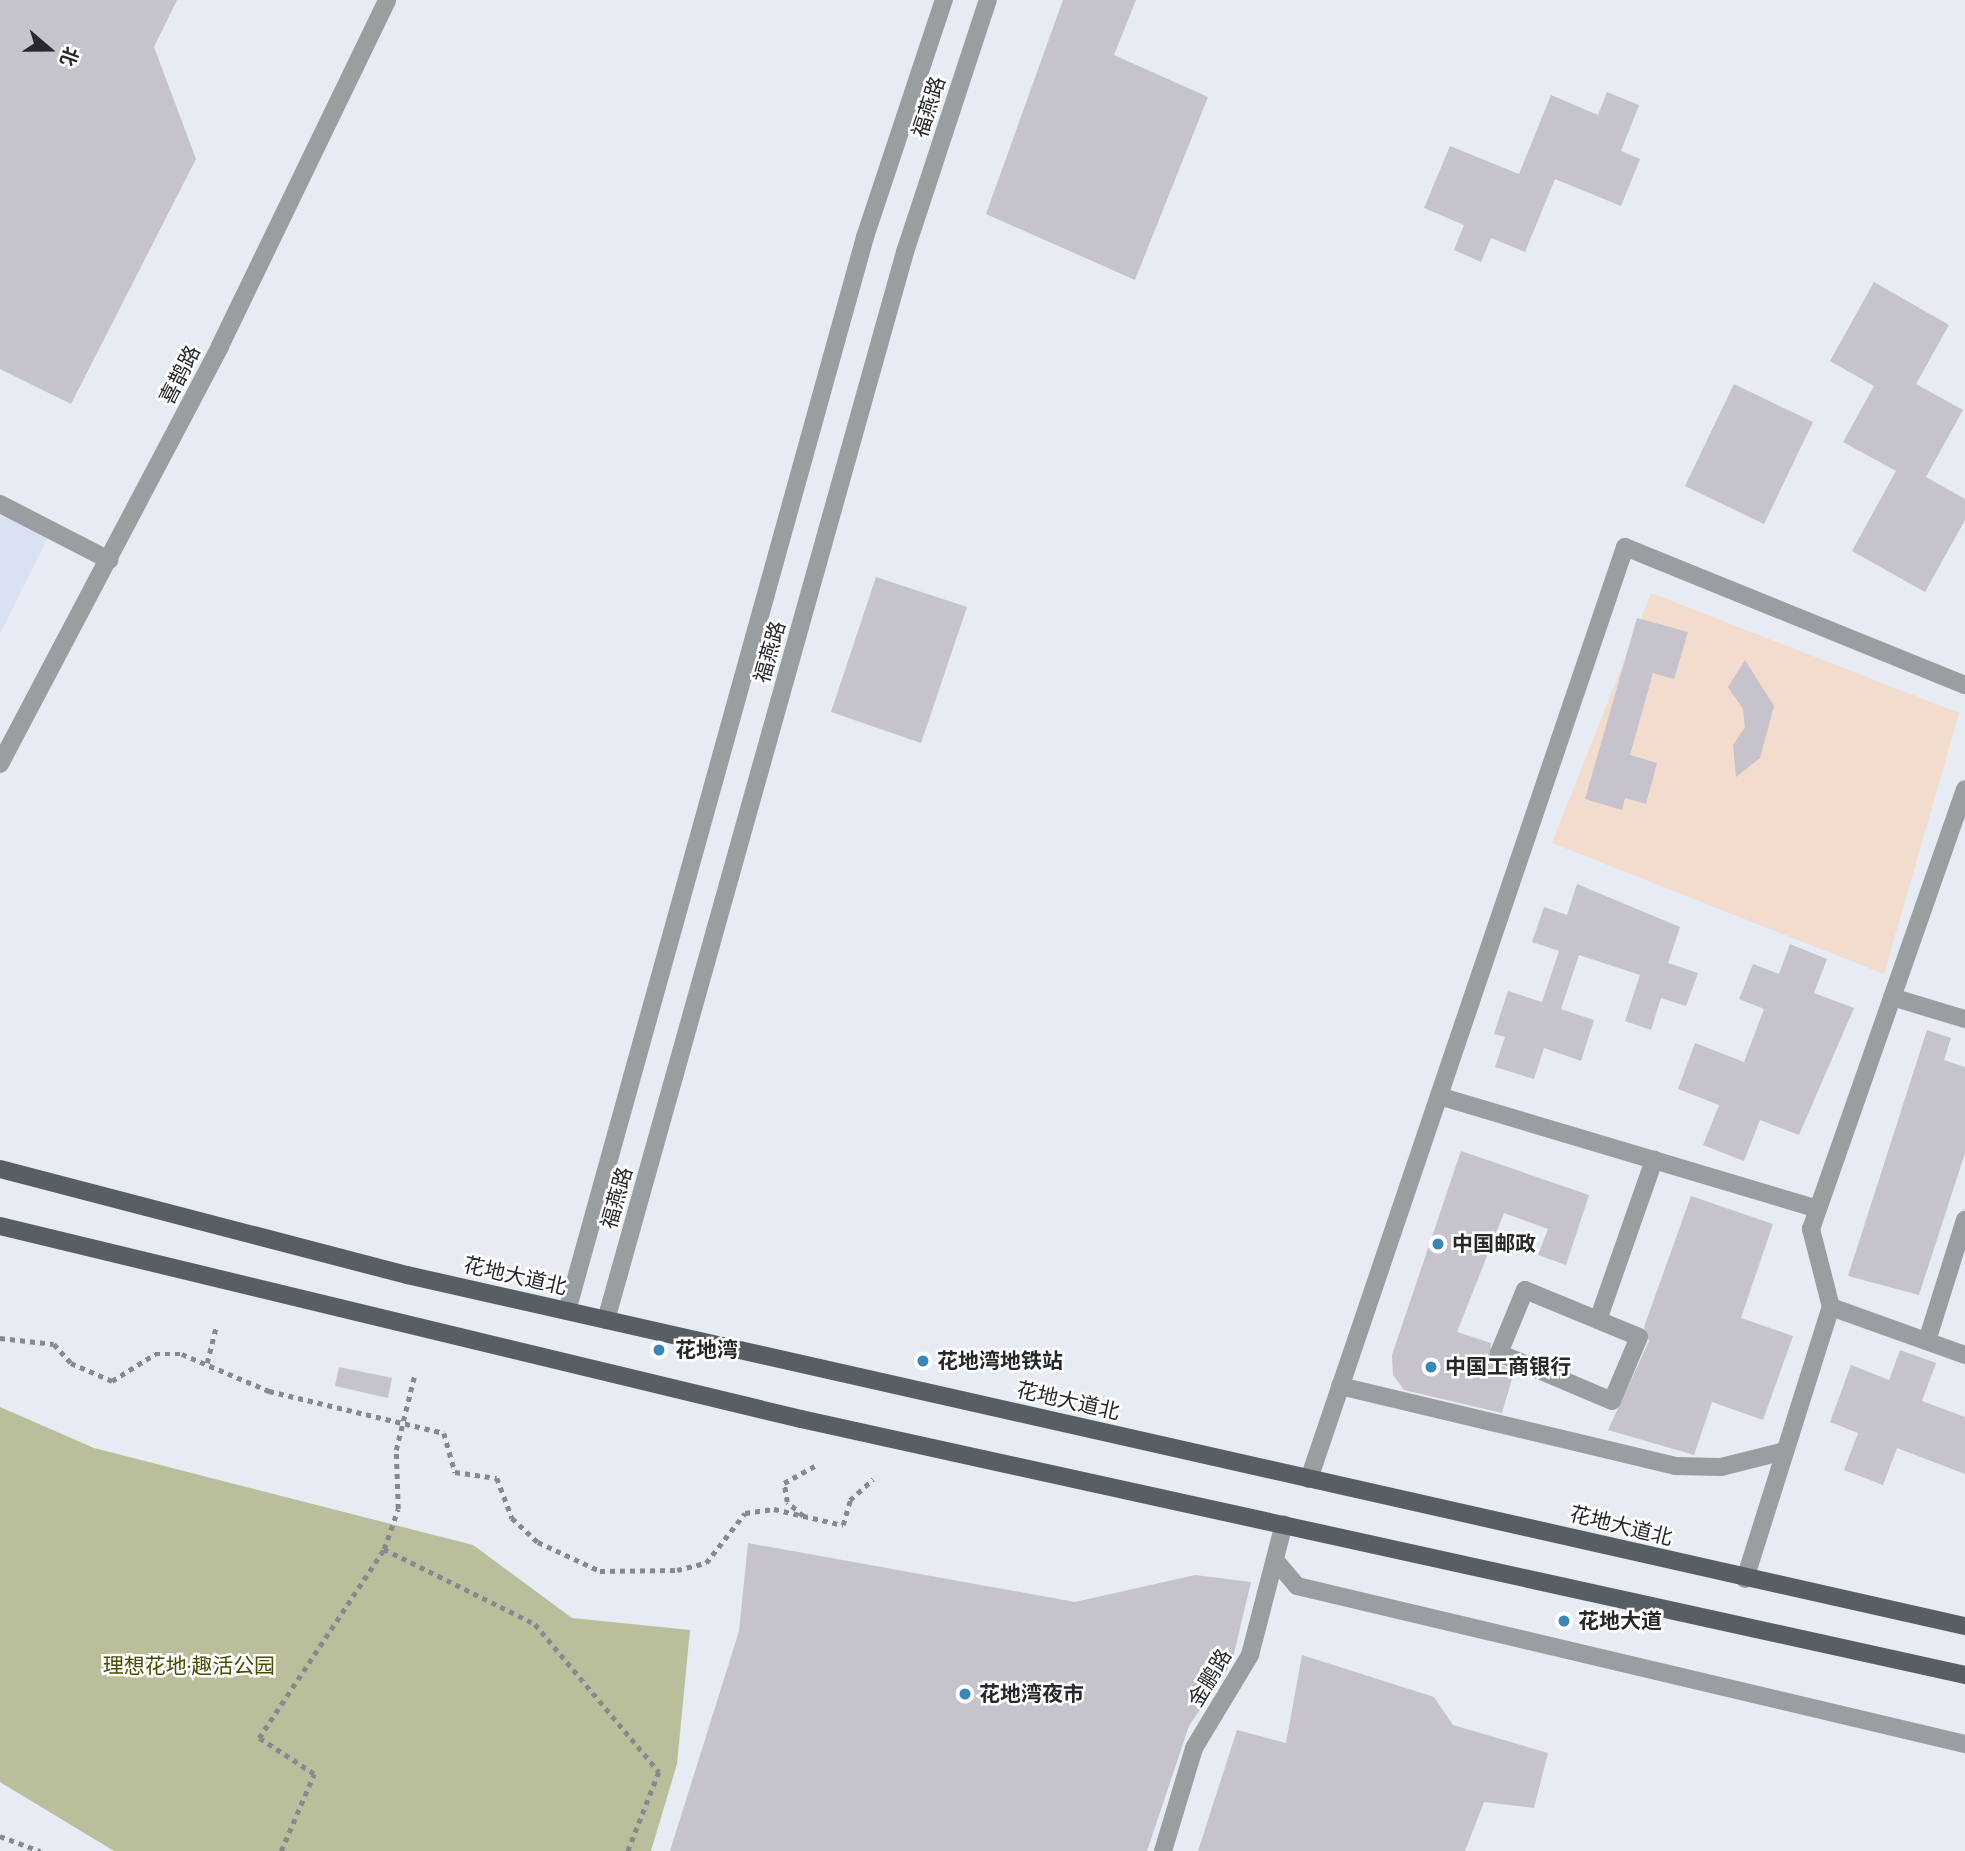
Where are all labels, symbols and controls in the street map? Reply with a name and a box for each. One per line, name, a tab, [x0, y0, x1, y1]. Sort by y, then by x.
north arrow	[14, 14, 84, 84]
text: 北	[55, 43, 83, 69]
street label: 福燕路	[907, 73, 951, 141]
street label: 喜鹊路	[154, 341, 206, 409]
street label: 福燕路	[749, 618, 791, 686]
street label: 福燕路	[596, 1164, 638, 1232]
place label: 中国邮政	[1452, 1231, 1536, 1257]
marker: 中国邮政	[1430, 1236, 1446, 1252]
street label: 花地大道北	[461, 1252, 569, 1300]
place label: 花地湾	[675, 1337, 738, 1363]
marker: 花地湾	[649, 1340, 669, 1360]
place label: 花地湾地铁站	[937, 1348, 1063, 1374]
marker: 花地湾地铁站	[915, 1353, 931, 1369]
place label: 中国工商银行	[1445, 1354, 1571, 1380]
marker: 中国工商银行	[1423, 1359, 1439, 1375]
street label: 花地大道北	[1014, 1377, 1122, 1425]
street label: 花地大道北	[1567, 1501, 1675, 1551]
place label: 花地大道	[1578, 1608, 1662, 1634]
marker: 花地大道	[1556, 1613, 1572, 1629]
street label: 金鹏路	[1183, 1645, 1237, 1711]
park label: 理想花地·趣活公园	[103, 1653, 275, 1679]
place label: 花地湾夜市	[979, 1681, 1084, 1707]
marker: 花地湾夜市	[957, 1686, 973, 1702]

